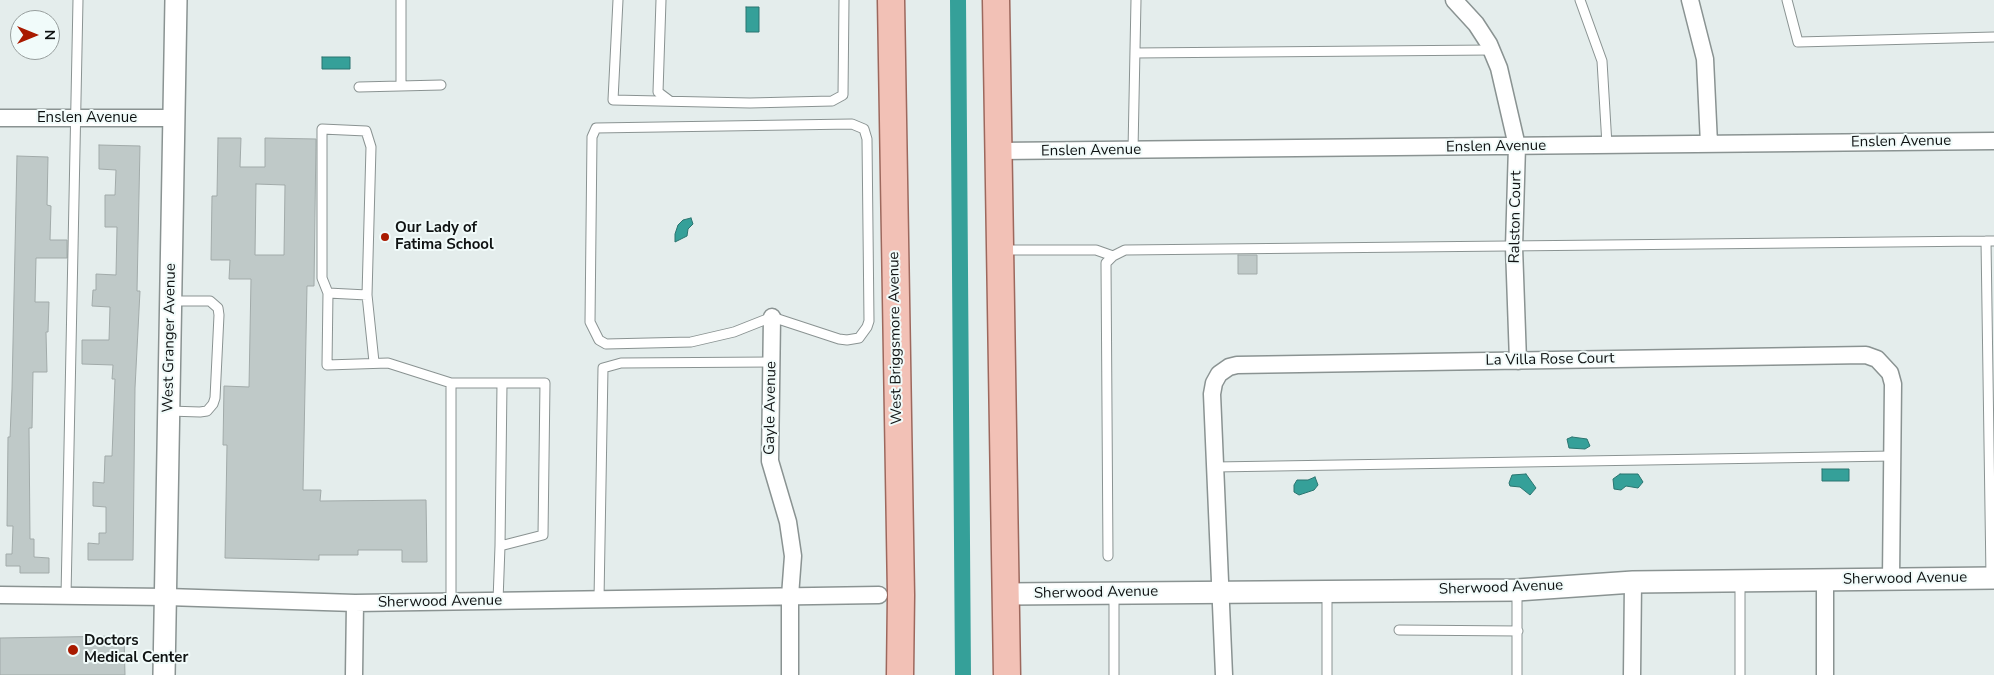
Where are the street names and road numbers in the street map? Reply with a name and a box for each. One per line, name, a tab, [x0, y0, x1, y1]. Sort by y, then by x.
street label: Enslen Avenue	[37, 109, 137, 127]
street label: Enslen Avenue	[1851, 132, 1951, 152]
street label: Enslen Avenue	[1446, 137, 1546, 157]
street label: Enslen Avenue	[1041, 141, 1141, 161]
street label: Ralston Court	[1506, 171, 1526, 263]
street label: West Briggsmore Avenue	[885, 251, 907, 425]
street label: West Granger Avenue	[160, 263, 180, 413]
street label: La Villa Rose Court	[1485, 350, 1615, 370]
street label: Gayle Avenue	[761, 361, 781, 455]
street label: Sherwood Avenue	[1843, 569, 1967, 589]
street label: Sherwood Avenue	[1439, 577, 1563, 599]
street label: Sherwood Avenue	[1034, 583, 1158, 603]
street label: Sherwood Avenue	[378, 592, 502, 612]

